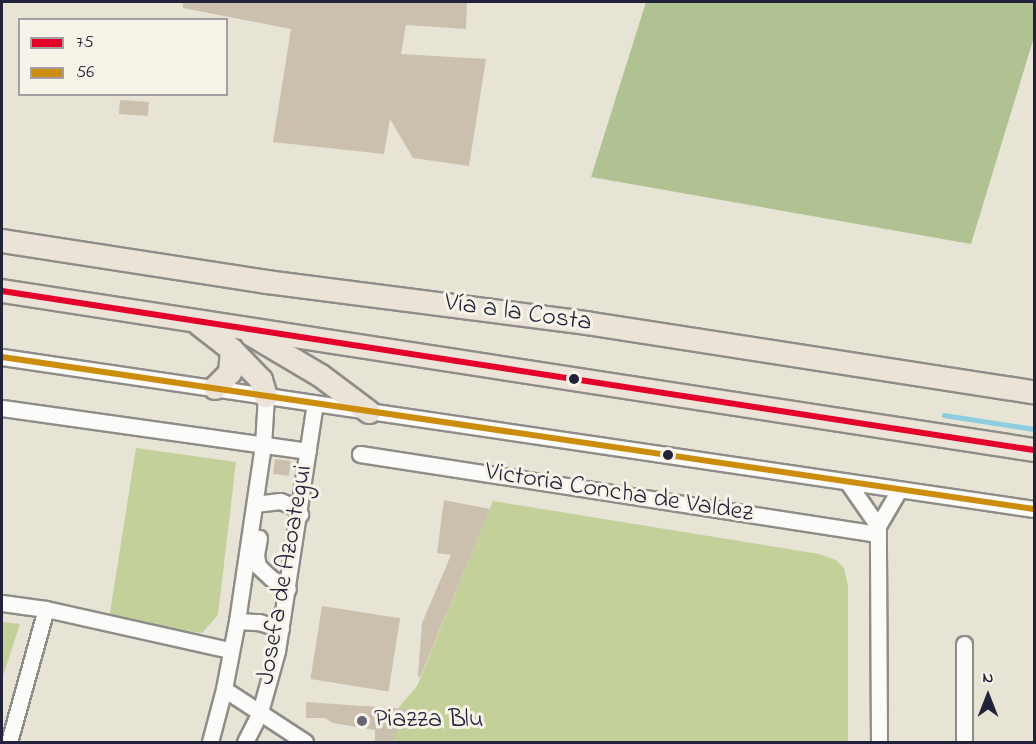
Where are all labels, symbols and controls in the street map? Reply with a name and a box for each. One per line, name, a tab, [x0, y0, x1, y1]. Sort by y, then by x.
legend	[18, 18, 228, 96]
text: 75	[76, 30, 94, 56]
text: 56	[76, 60, 94, 86]
street label: Vía a la Costa	[443, 288, 593, 340]
unlabelled marker	[568, 373, 580, 385]
unlabelled marker	[662, 449, 674, 461]
street label: Victoria Concha de Valdez	[483, 457, 755, 531]
street label: Josefa de Azoategui	[251, 463, 321, 687]
north arrow	[958, 666, 1018, 726]
text: N	[983, 666, 993, 690]
place label: Piazza Blu	[374, 705, 484, 737]
marker: Piazza Blu	[355, 714, 369, 728]

